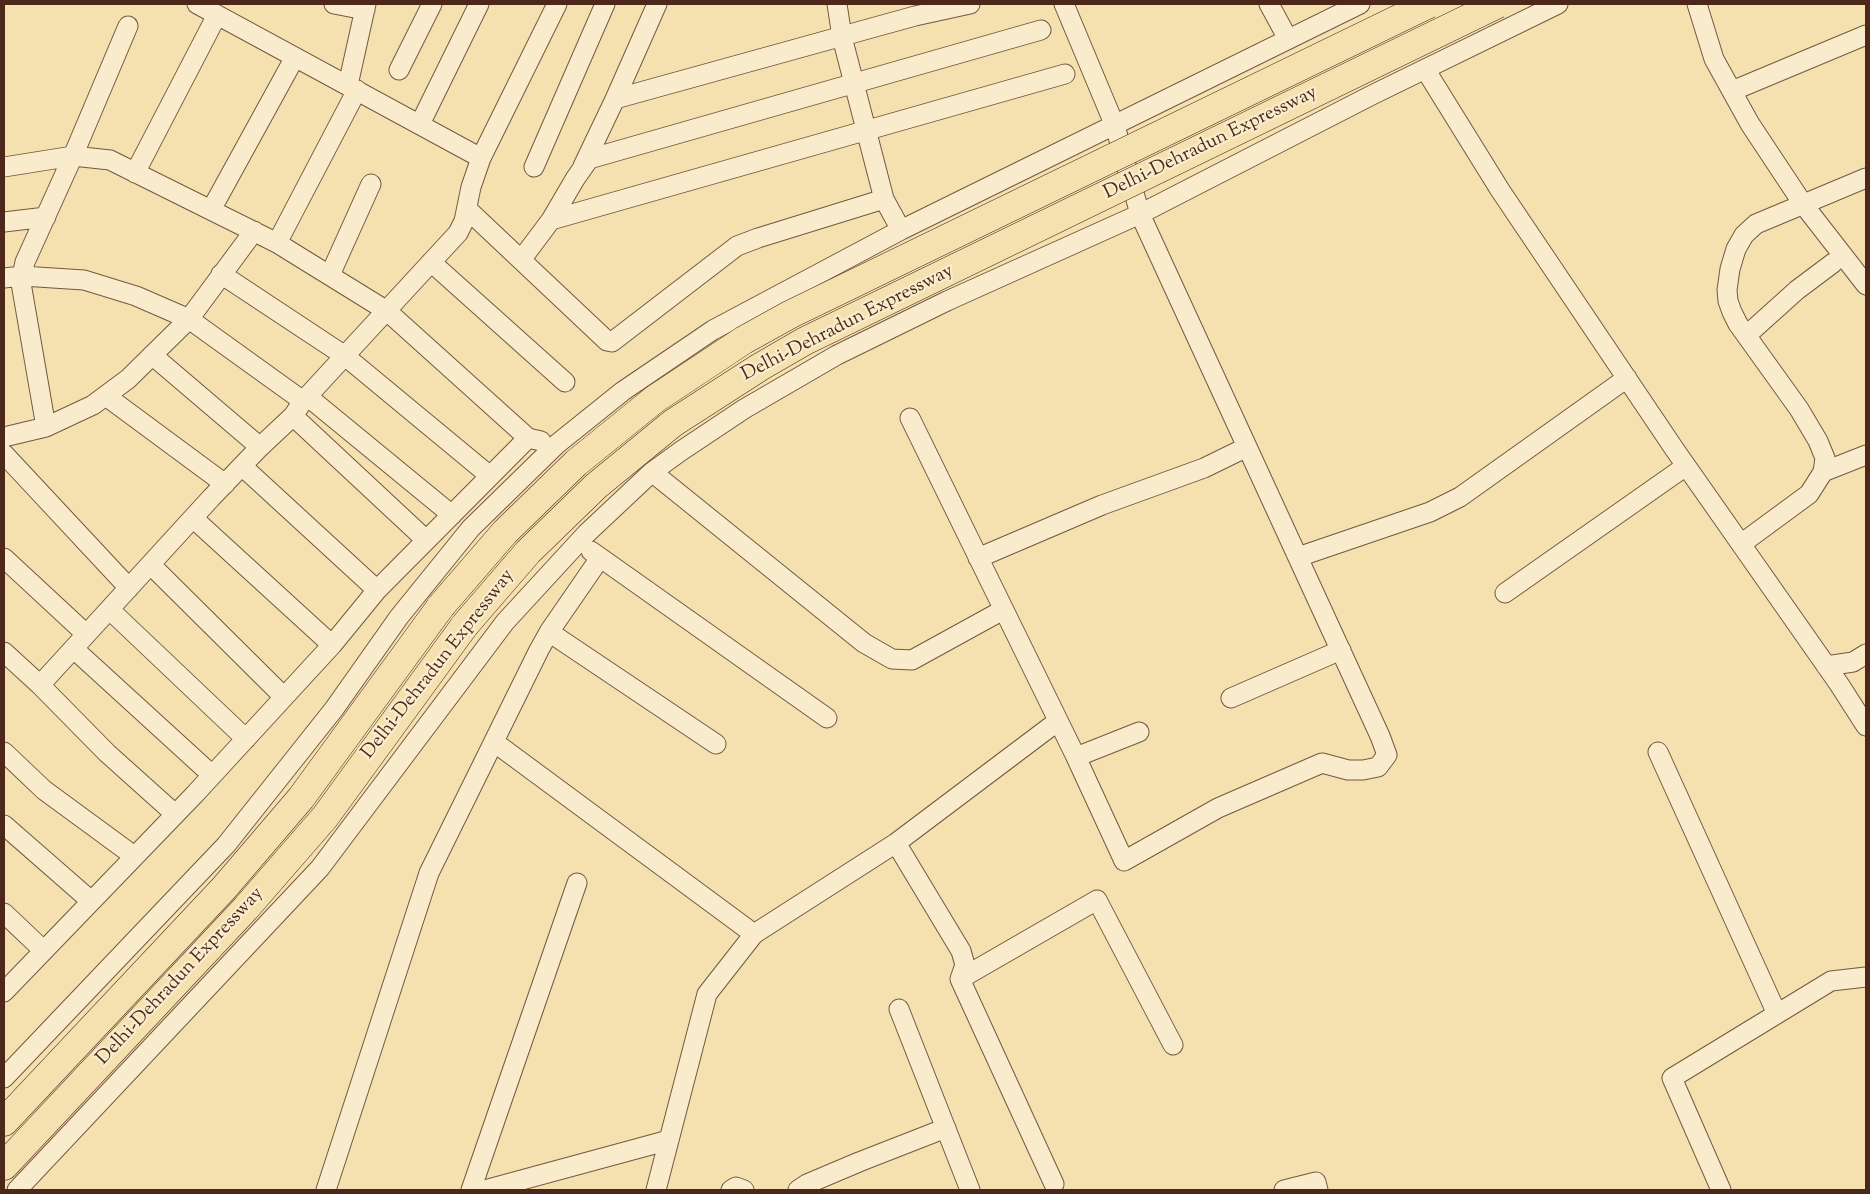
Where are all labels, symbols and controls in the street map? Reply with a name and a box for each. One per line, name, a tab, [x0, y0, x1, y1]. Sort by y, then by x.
street label: Delhi-Dehradun Expressway	[1101, 82, 1321, 206]
street label: Delhi-Dehradun Expressway	[738, 261, 958, 387]
street label: Delhi-Dehradun Expressway	[358, 566, 520, 764]
street label: Delhi-Dehradun Expressway	[93, 883, 269, 1071]

